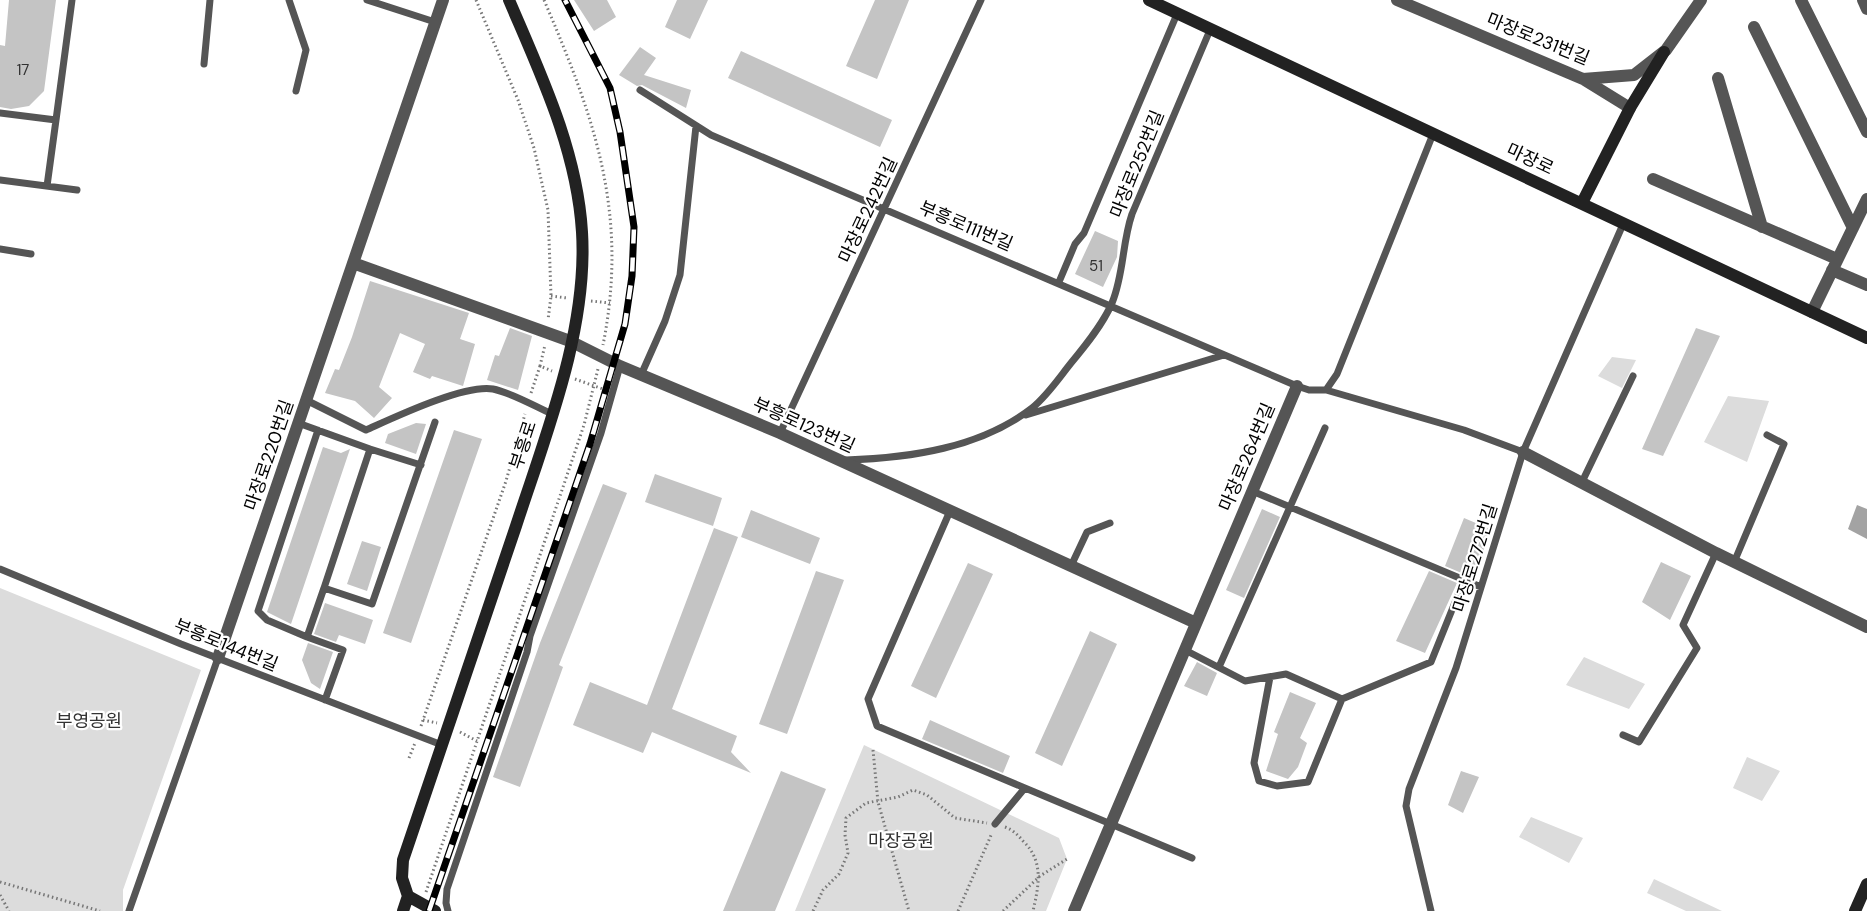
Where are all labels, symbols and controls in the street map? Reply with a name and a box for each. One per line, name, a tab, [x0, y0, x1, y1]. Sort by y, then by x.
street label: 마장로231번길	[1483, 7, 1593, 71]
house number: 17	[17, 60, 29, 80]
street label: 마장로252번길	[1104, 107, 1170, 221]
street label: 마장로	[1502, 138, 1558, 180]
street label: 마장로242번길	[833, 153, 903, 267]
street label: 부흥로111번길	[915, 195, 1017, 257]
house number: 51	[1089, 256, 1103, 276]
street label: 부흥로123번길	[749, 392, 859, 458]
street label: 마장로220번길	[239, 396, 299, 514]
street label: 마장로264번길	[1213, 399, 1281, 515]
street label: 부흥로	[504, 418, 542, 472]
street label: 마장로272번길	[1447, 501, 1503, 615]
street label: 부흥로144번길	[170, 613, 282, 677]
park label: 부영공원	[56, 709, 122, 733]
park label: 마장공원	[868, 829, 934, 853]

